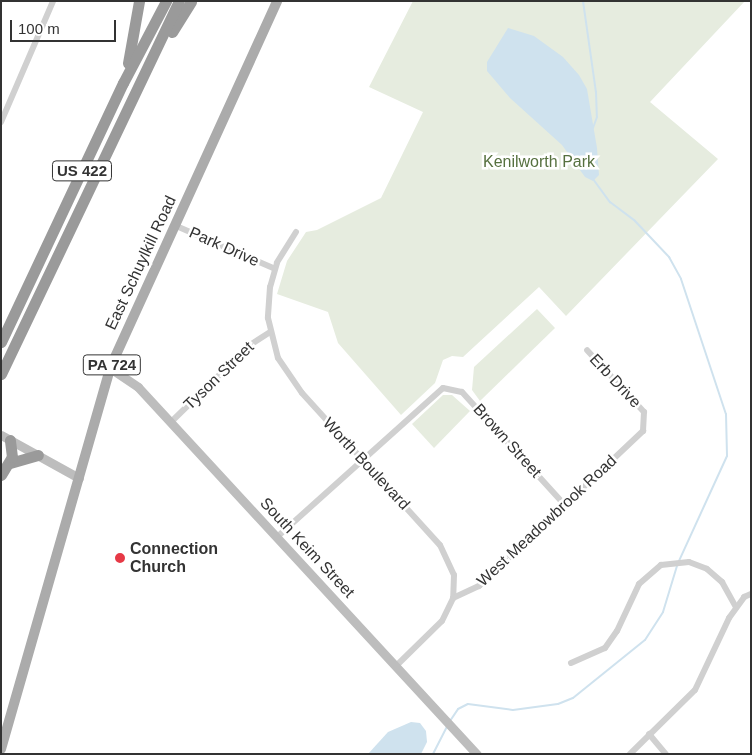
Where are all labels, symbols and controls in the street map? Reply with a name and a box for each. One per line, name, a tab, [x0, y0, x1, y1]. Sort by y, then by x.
scale bar	[12, 10, 119, 42]
text: 100 m	[18, 20, 60, 37]
park label: Kenilworth Park	[483, 152, 595, 172]
road number: US 422	[51, 158, 113, 184]
street label: East Schuylkill Road	[101, 193, 181, 333]
street label: Park Drive	[186, 223, 262, 271]
street label: Tyson Street	[180, 338, 258, 414]
street label: Erb Drive	[585, 350, 645, 412]
road number: PA 724	[82, 352, 142, 378]
street label: Brown Street	[469, 400, 545, 482]
street label: Worth Boulevard	[318, 414, 414, 514]
street label: West Meadowbrook Road	[473, 451, 621, 591]
street label: South Keim Street	[256, 494, 358, 602]
place label: Connection Church	[130, 539, 218, 577]
marker: Connection Church	[114, 552, 126, 564]

